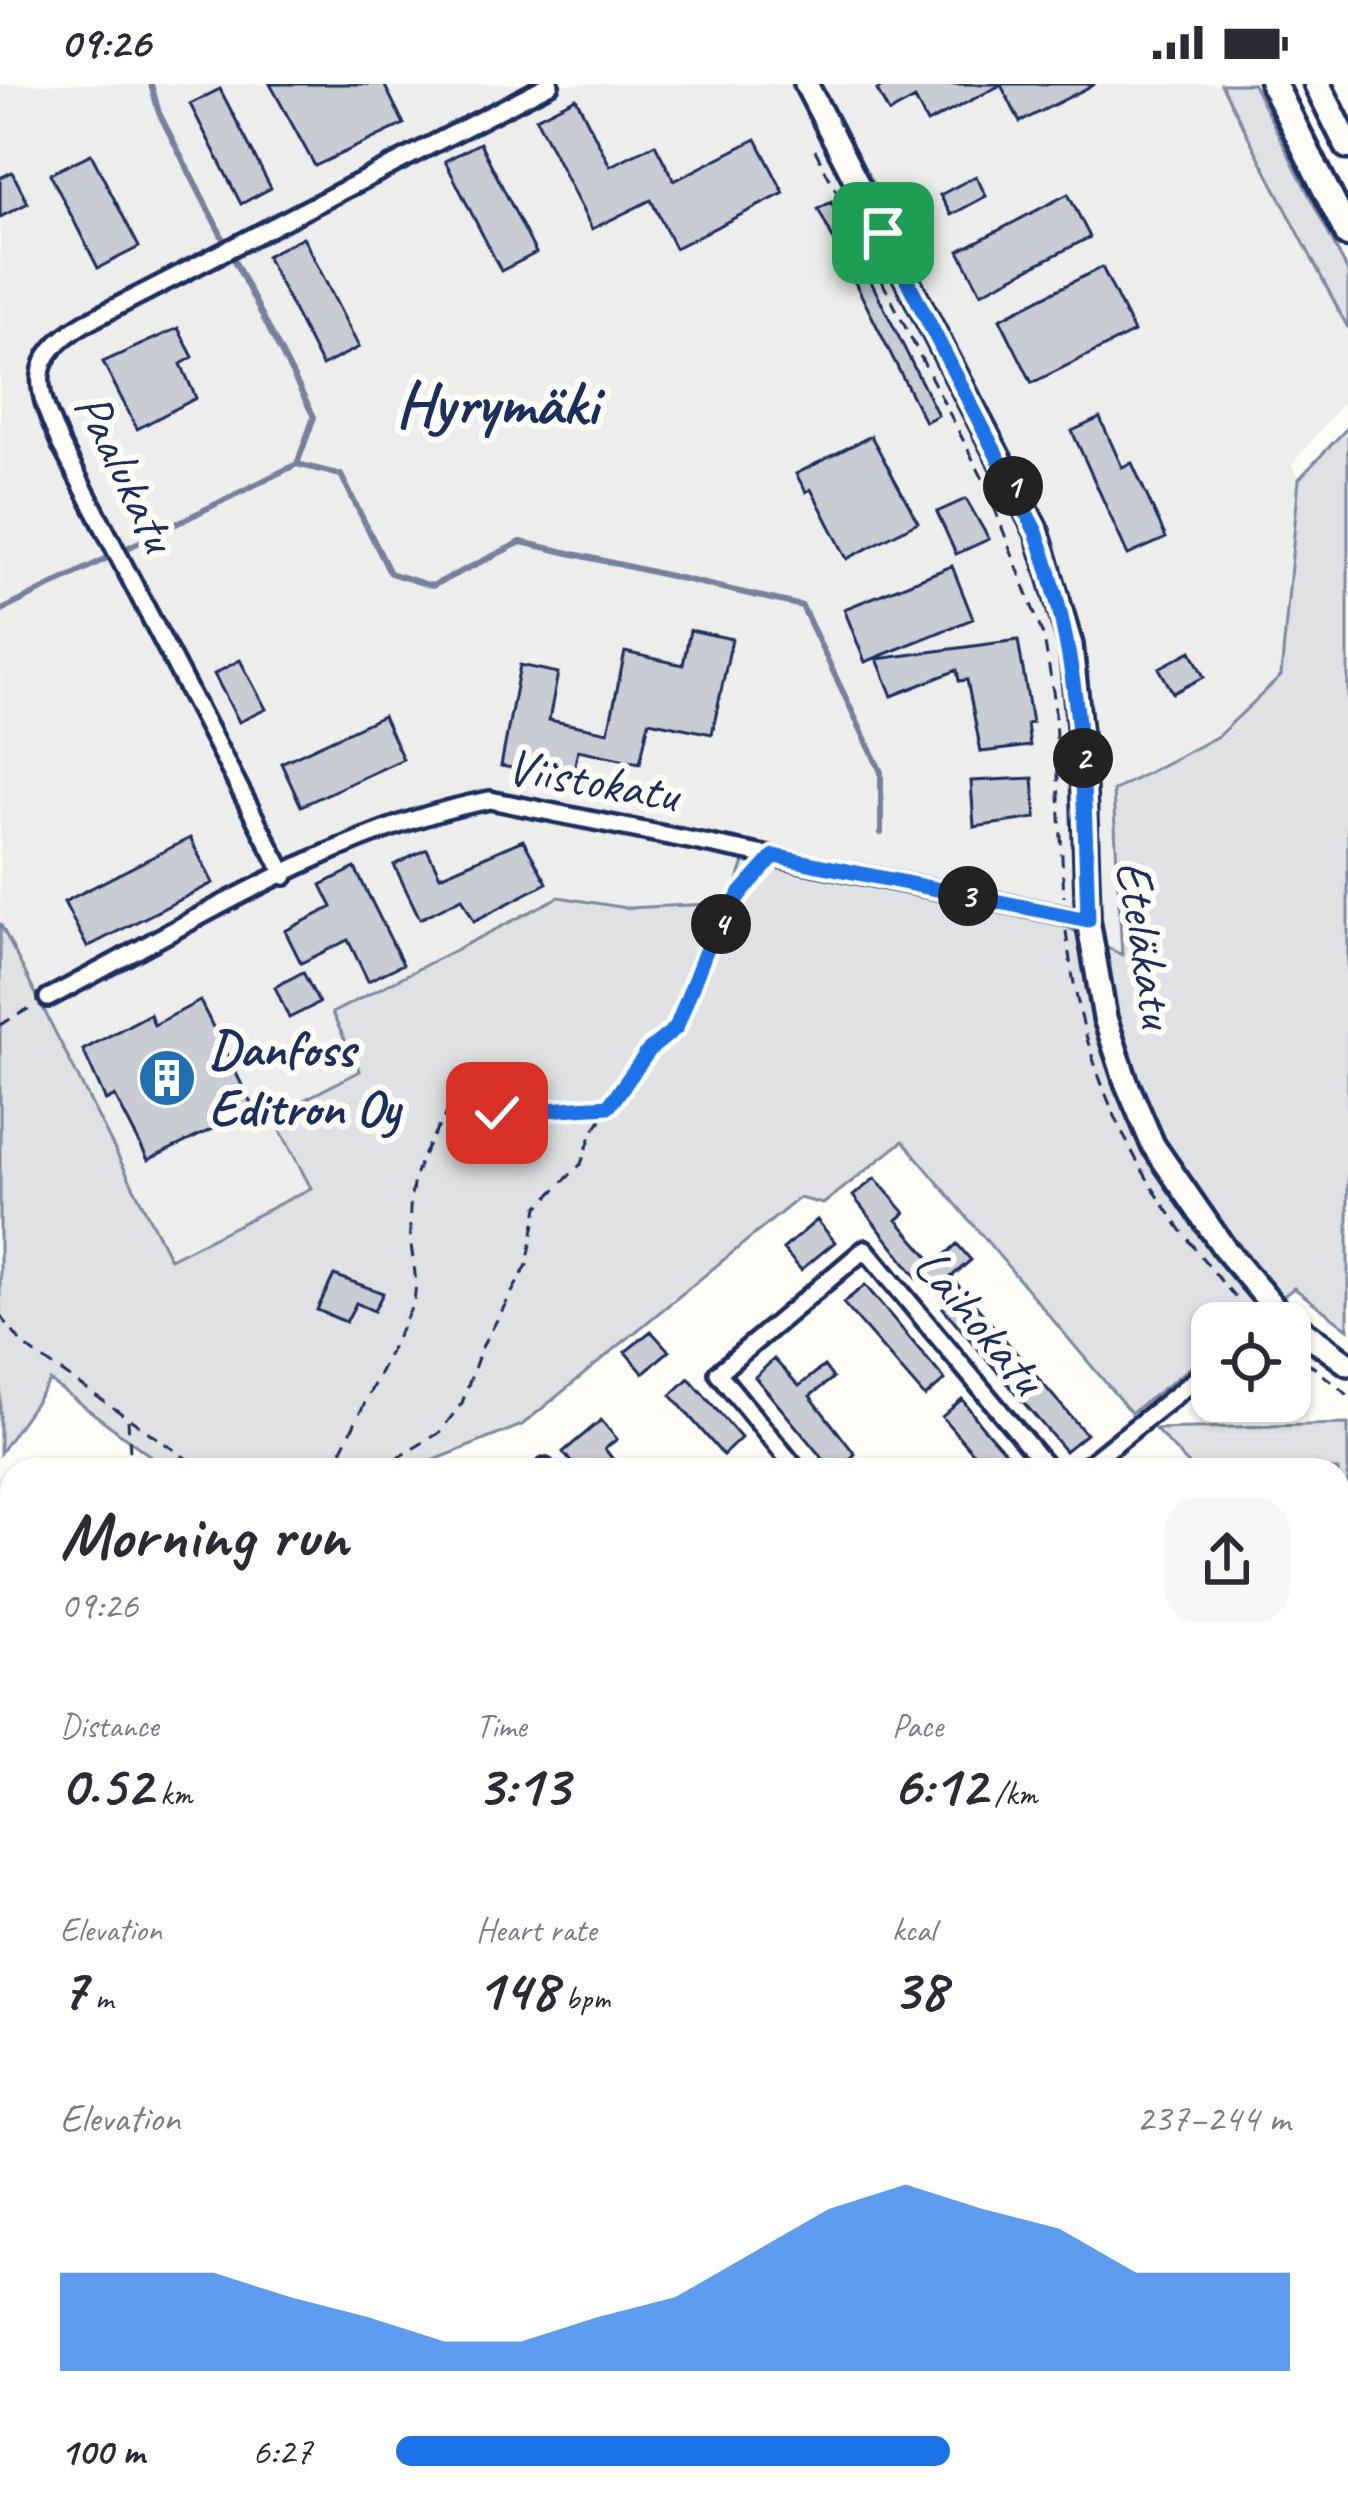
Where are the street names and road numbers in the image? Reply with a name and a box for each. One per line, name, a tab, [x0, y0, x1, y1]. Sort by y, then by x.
street label: Paalukatu	[60, 382, 193, 565]
street label: Viistokatu	[502, 733, 687, 827]
street label: Eteläkatu	[1101, 856, 1191, 1035]
street label: Laihokatu	[900, 1235, 1062, 1410]

